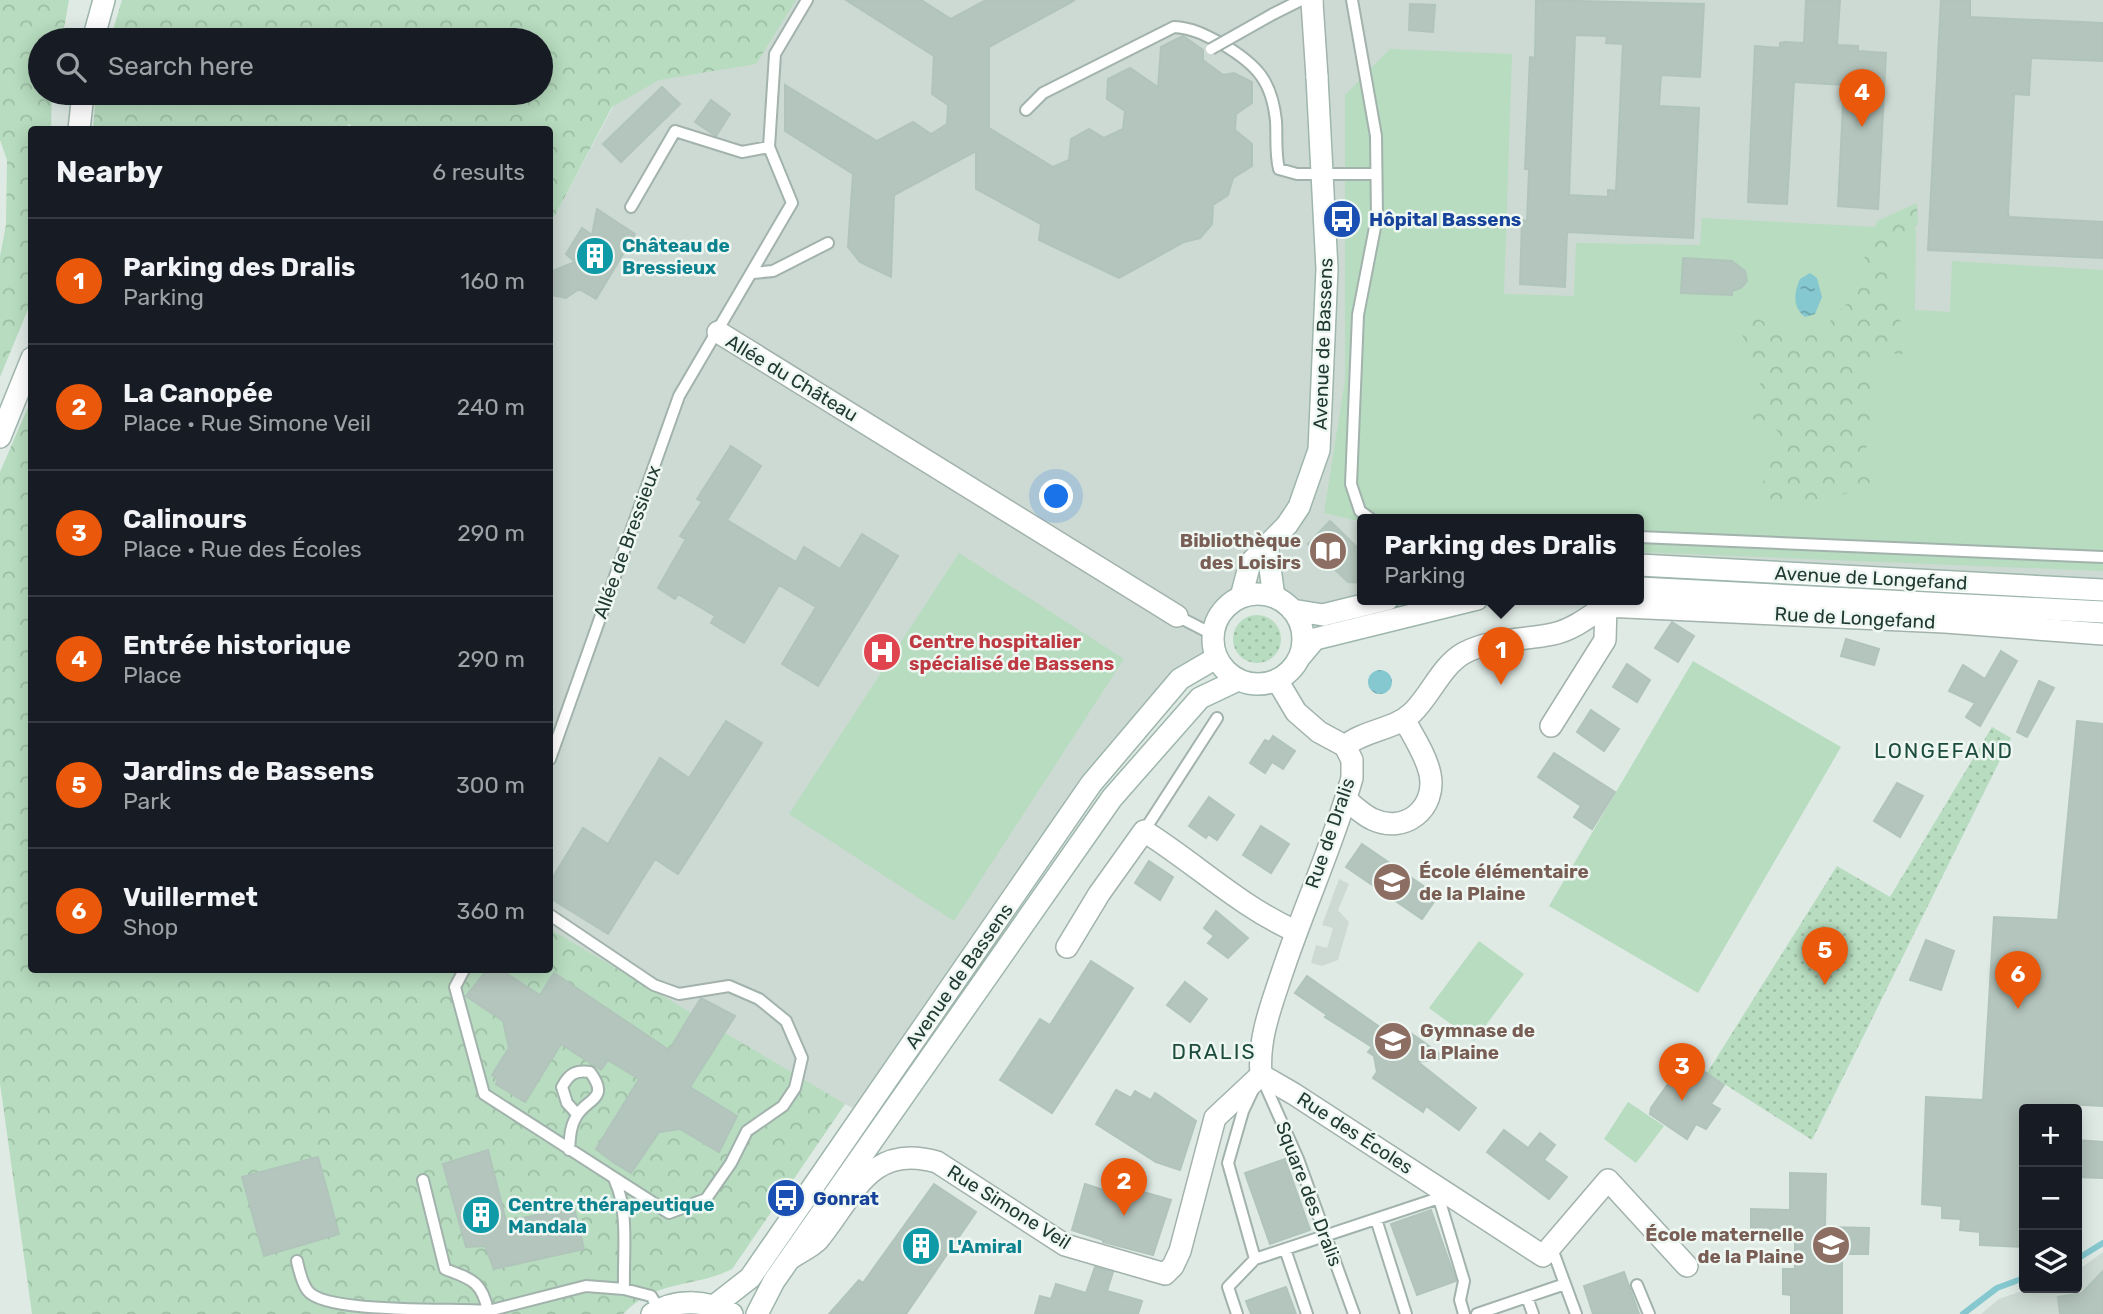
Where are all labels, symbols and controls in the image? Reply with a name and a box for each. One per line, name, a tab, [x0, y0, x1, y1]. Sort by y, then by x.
search box	[28, 28, 553, 105]
icon: search	[52, 48, 90, 86]
text: Search here	[108, 51, 254, 82]
pin: 4	[1839, 69, 1885, 127]
text: Nearby	[56, 154, 163, 190]
text: 6 results	[432, 158, 525, 186]
bus stop icon: Hôpital Bassens	[1321, 198, 1363, 240]
place label: Hôpital Bassens	[1369, 208, 1521, 231]
place label: Château de Bressieux	[622, 234, 730, 279]
building icon: Château de Bressieux	[574, 235, 616, 277]
text: Parking des Dralis	[123, 252, 355, 283]
street label: Avenue de Bassens	[1309, 258, 1337, 430]
text: 1	[73, 267, 85, 295]
text: 160 m	[461, 267, 525, 295]
text: Parking	[123, 283, 204, 311]
street label: Allée du Château	[722, 330, 862, 426]
text: La Canopée	[123, 378, 273, 409]
text: 2	[72, 393, 86, 421]
text: 240 m	[457, 393, 525, 421]
text: Place · Rue Simone Veil	[123, 409, 371, 437]
street label: Allée de Bressieux	[589, 462, 665, 622]
your location	[1039, 479, 1073, 513]
text: Calinours	[123, 504, 247, 535]
popup	[1357, 514, 1644, 605]
text: 3	[71, 519, 87, 547]
text: 290 m	[457, 519, 525, 547]
place label: Bibliothèque des Loisirs	[1180, 529, 1301, 574]
library icon: Bibliothèque des Loisirs	[1307, 530, 1349, 572]
text: Parking des Dralis	[1384, 530, 1617, 561]
text: Place · Rue des Écoles	[123, 535, 362, 563]
text: Parking	[1384, 561, 1465, 589]
street label: Avenue de Longefand	[1774, 561, 1968, 595]
street label: Rue de Longefand	[1774, 602, 1936, 634]
pin: 1	[1478, 627, 1524, 685]
text: Entrée historique	[123, 630, 351, 661]
place label: Centre hospitalier spécialisé de Bassens	[909, 630, 1114, 675]
hospital icon: Centre hospitalier spécialisé de Bassens	[861, 631, 903, 673]
text: 4	[71, 645, 87, 673]
text: 290 m	[457, 645, 525, 673]
text: Place	[123, 661, 182, 689]
district label: LONGEFAND	[1874, 738, 2014, 763]
text: Jardins de Bassens	[123, 756, 374, 787]
text: 5	[72, 771, 86, 799]
text: 300 m	[456, 771, 525, 799]
street label: Rue de Dralis	[1300, 775, 1360, 891]
text: Park	[123, 787, 171, 815]
place label: École élémentaire de la Plaine	[1419, 860, 1589, 905]
school or university icon: École élémentaire de la Plaine	[1371, 861, 1413, 903]
text: Vuillermet	[123, 882, 258, 913]
text: 6	[72, 897, 86, 925]
text: 360 m	[457, 897, 525, 925]
street label: Avenue de Bassens	[900, 899, 1018, 1053]
text: Shop	[123, 913, 178, 941]
pin: 5	[1802, 927, 1848, 985]
pin: 6	[1995, 951, 2041, 1009]
place label: Gymnase de la Plaine	[1420, 1019, 1535, 1064]
school or university icon: Gymnase de la Plaine	[1372, 1020, 1414, 1062]
district label: DRALIS	[1172, 1039, 1256, 1064]
pin: 3	[1659, 1043, 1705, 1101]
street label: Rue des Écoles	[1293, 1087, 1417, 1179]
map controls	[2019, 1104, 2082, 1293]
button: +	[2019, 1104, 2082, 1167]
street label: Square des Dralis	[1271, 1118, 1347, 1270]
pin: 2	[1101, 1158, 1147, 1216]
street label: Rue Simone Veil	[943, 1160, 1075, 1254]
button: −	[2019, 1167, 2082, 1230]
bus stop icon: Gonrat	[765, 1177, 807, 1219]
place label: Gonrat	[813, 1187, 879, 1210]
place label: Centre thérapeutique Mandala	[508, 1193, 715, 1238]
building icon: Centre thérapeutique Mandala	[460, 1194, 502, 1236]
place label: École maternelle de la Plaine	[1645, 1223, 1804, 1268]
school or university icon: École maternelle de la Plaine	[1810, 1224, 1852, 1266]
building icon: L'Amiral	[900, 1225, 942, 1267]
button: layers	[2019, 1230, 2082, 1293]
place label: L'Amiral	[948, 1235, 1022, 1258]

